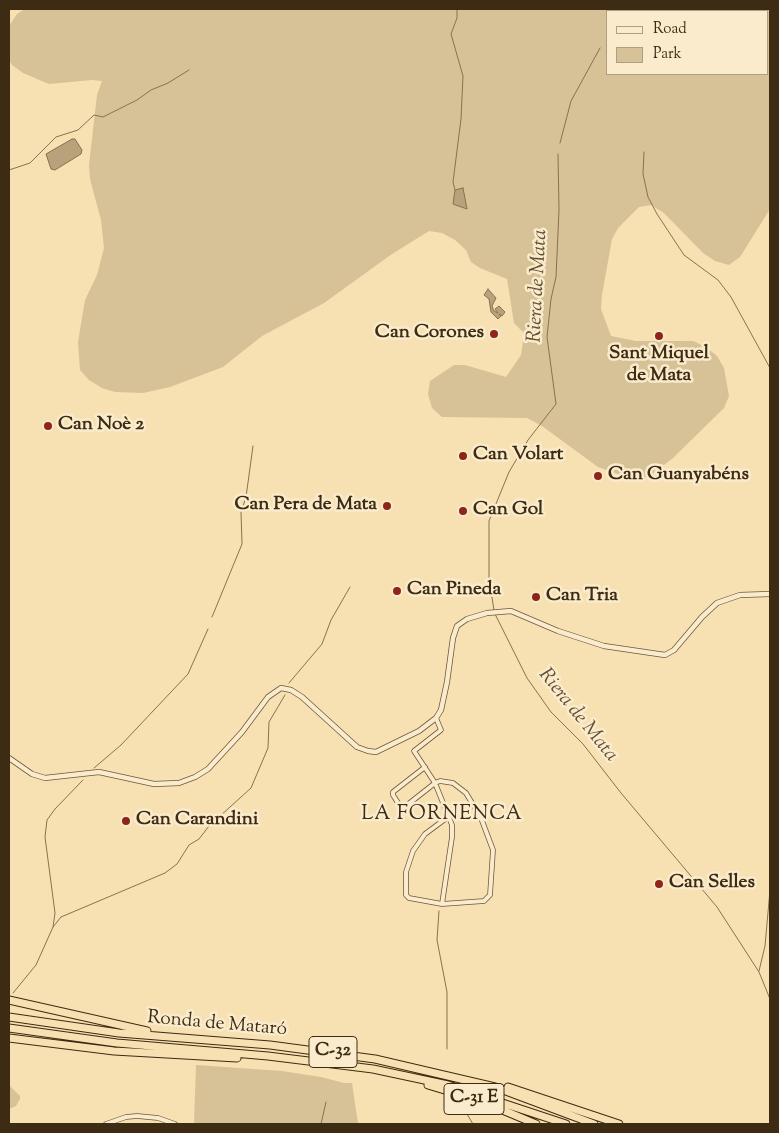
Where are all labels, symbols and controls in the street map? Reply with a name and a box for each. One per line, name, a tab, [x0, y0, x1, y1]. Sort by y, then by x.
legend	[606, 10, 769, 75]
text: Road	[653, 19, 687, 40]
text: Park	[653, 44, 682, 65]
water label: Riera de Mata	[524, 229, 554, 343]
place label: Can Corones	[375, 323, 484, 345]
marker: Can Corones	[488, 328, 500, 340]
marker: Sant Miquel de Mata	[653, 330, 665, 342]
place label: Sant Miquel de Mata	[609, 344, 709, 388]
place label: Can Noè 2	[58, 415, 144, 437]
marker: Can Noè 2	[42, 420, 54, 432]
place label: Can Volart	[473, 445, 563, 467]
marker: Can Volart	[457, 450, 469, 462]
place label: Can Guanyabéns	[608, 465, 749, 487]
marker: Can Guanyabéns	[592, 470, 604, 482]
place label: Can Pera de Mata	[235, 495, 377, 517]
marker: Can Pera de Mata	[381, 500, 393, 512]
place label: Can Gol	[473, 500, 543, 522]
marker: Can Gol	[457, 505, 469, 517]
place label: Can Pineda	[407, 580, 501, 602]
marker: Can Pineda	[391, 585, 403, 597]
place label: Can Tria	[546, 586, 618, 608]
marker: Can Tria	[530, 591, 542, 603]
water label: Riera de Mata	[532, 664, 622, 768]
district label: LA FORNENCA	[360, 804, 524, 828]
place label: Can Carandini	[136, 810, 258, 832]
marker: Can Carandini	[120, 815, 132, 827]
place label: Can Selles	[669, 873, 755, 895]
marker: Can Selles	[653, 878, 665, 890]
street label: Ronda de Mataró	[146, 1008, 288, 1042]
road number: C-32	[309, 1036, 357, 1068]
road number: C-31 E	[444, 1084, 504, 1114]

